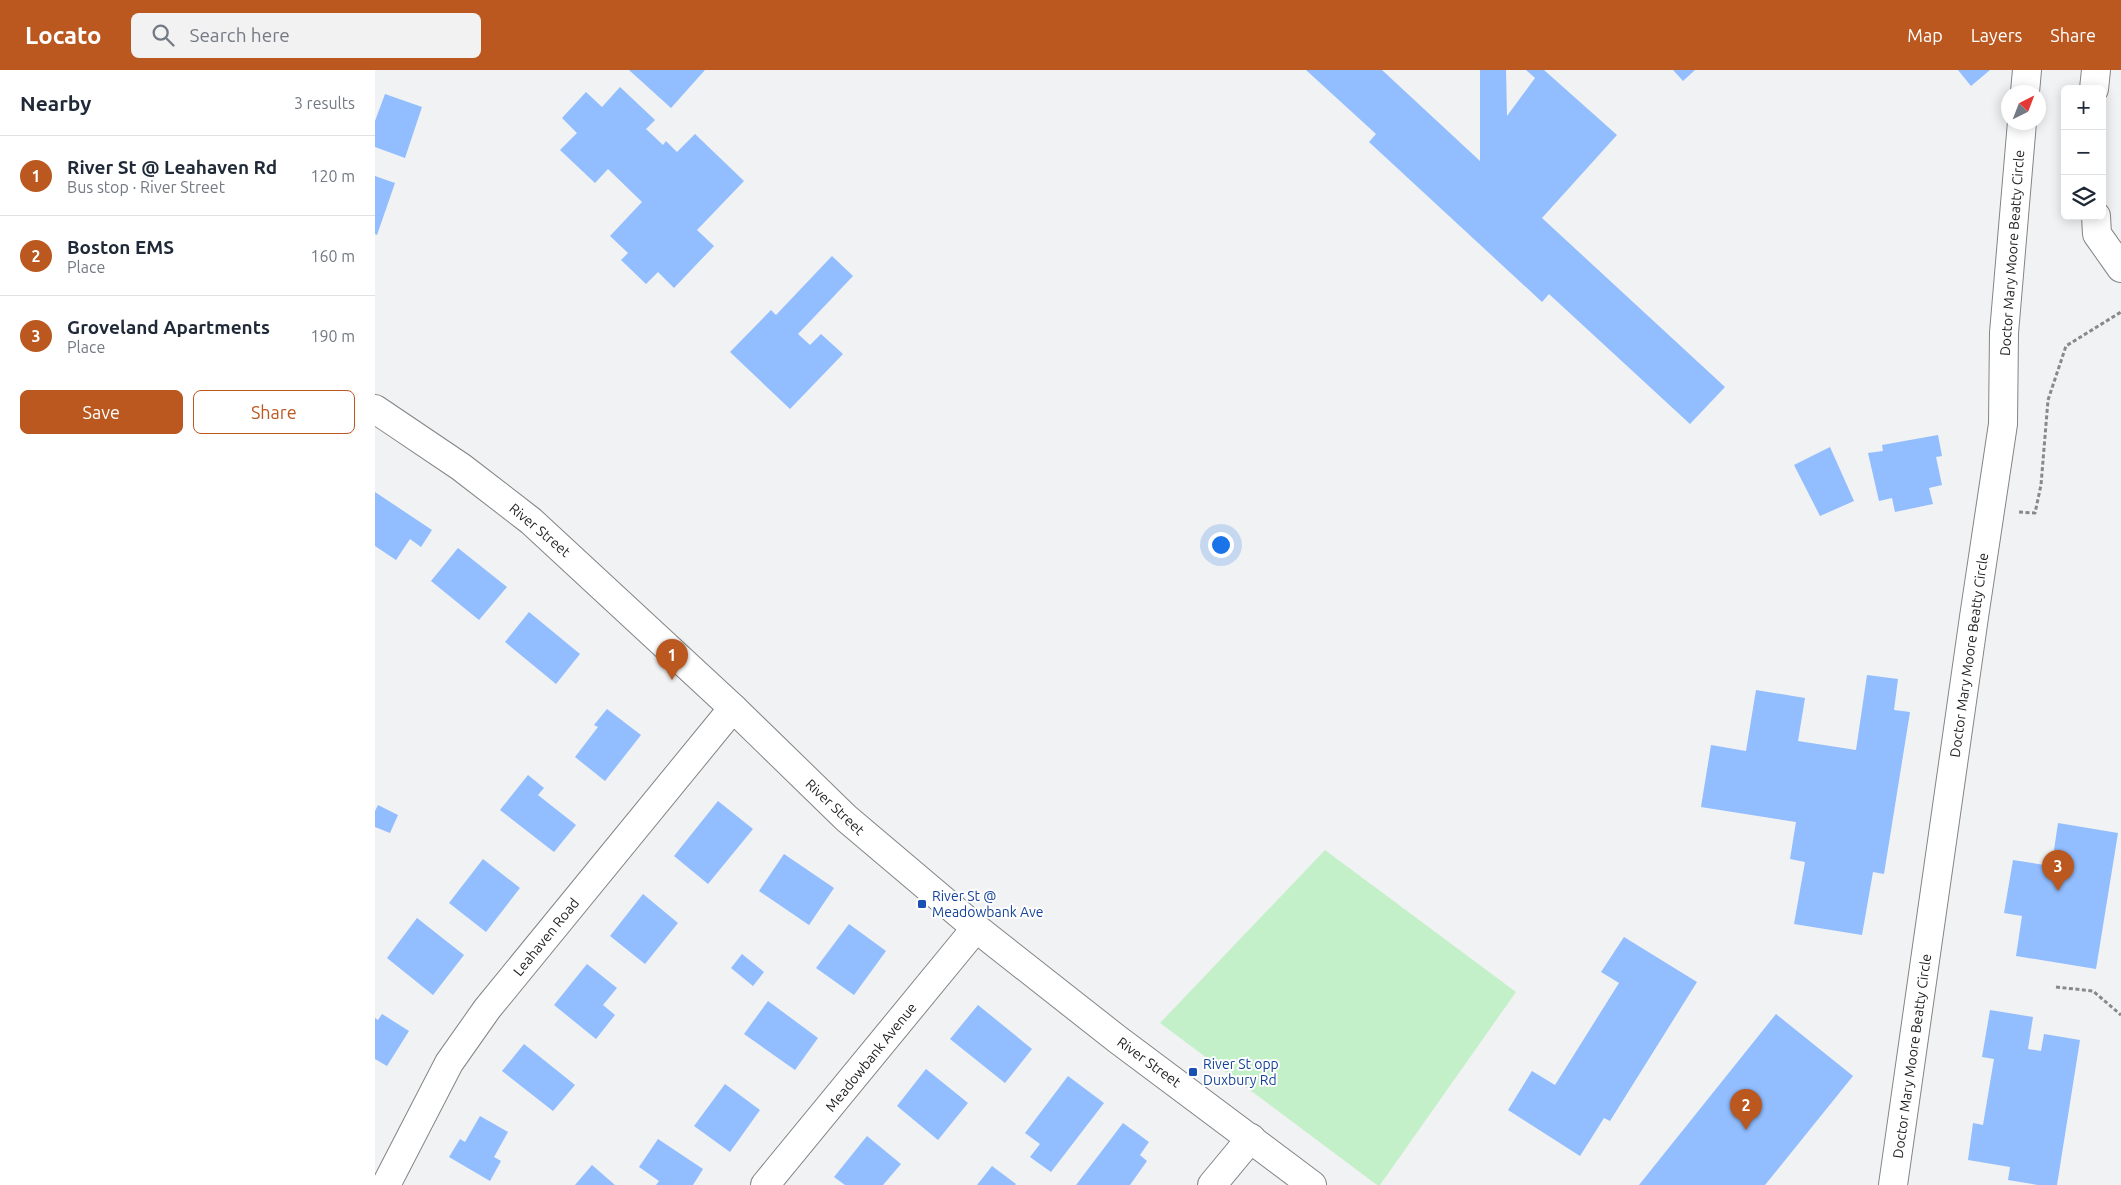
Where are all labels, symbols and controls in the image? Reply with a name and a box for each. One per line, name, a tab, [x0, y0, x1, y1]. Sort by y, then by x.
search box	[131, 13, 481, 58]
icon: search	[149, 21, 177, 49]
text: Locato	[25, 22, 101, 49]
text: Search here	[189, 24, 290, 46]
text: Map	[1907, 25, 1943, 45]
text: Layers	[1971, 25, 2022, 45]
text: Share	[2050, 25, 2096, 45]
north arrow	[2001, 85, 2046, 130]
map controls	[2061, 85, 2106, 220]
button: +	[2061, 85, 2106, 130]
text: Nearby	[20, 91, 91, 115]
text: 3 results	[294, 94, 355, 112]
button: −	[2061, 130, 2106, 175]
street label: Doctor Mary Moore Beatty Circle	[1997, 149, 2027, 357]
text: River St @ Leahaven Rd	[67, 156, 277, 178]
text: 1	[31, 167, 41, 185]
text: 120 m	[310, 167, 355, 185]
button: layers	[2061, 175, 2106, 220]
text: Bus stop · River Street	[67, 178, 225, 196]
text: Boston EMS	[67, 236, 174, 258]
text: 2	[31, 247, 41, 265]
text: 160 m	[310, 247, 355, 265]
text: Place	[67, 258, 105, 276]
text: Groveland Apartments	[67, 316, 270, 338]
text: 3	[31, 327, 41, 345]
text: 190 m	[310, 327, 355, 345]
text: Place	[67, 338, 105, 356]
button: Save	[20, 390, 183, 434]
button: Share	[193, 390, 355, 434]
street label: River Street	[506, 500, 574, 560]
your location	[1208, 532, 1234, 558]
street label: Doctor Mary Moore Beatty Circle	[1947, 552, 1991, 758]
pin: 1	[656, 639, 688, 680]
street label: River Street	[802, 776, 868, 839]
pin: 3	[2042, 850, 2074, 891]
place label: River St @ Meadowbank Ave	[932, 888, 1043, 920]
street label: Leahaven Road	[510, 895, 582, 979]
marker: River St @ Meadowbank Ave	[916, 898, 928, 910]
street label: Doctor Mary Moore Beatty Circle	[1890, 953, 1934, 1159]
street label: Meadowbank Avenue	[822, 999, 920, 1115]
street label: River Street	[1114, 1034, 1184, 1091]
place label: River St opp Duxbury Rd	[1203, 1056, 1279, 1088]
marker: River St opp Duxbury Rd	[1187, 1066, 1199, 1078]
pin: 2	[1730, 1089, 1762, 1130]

